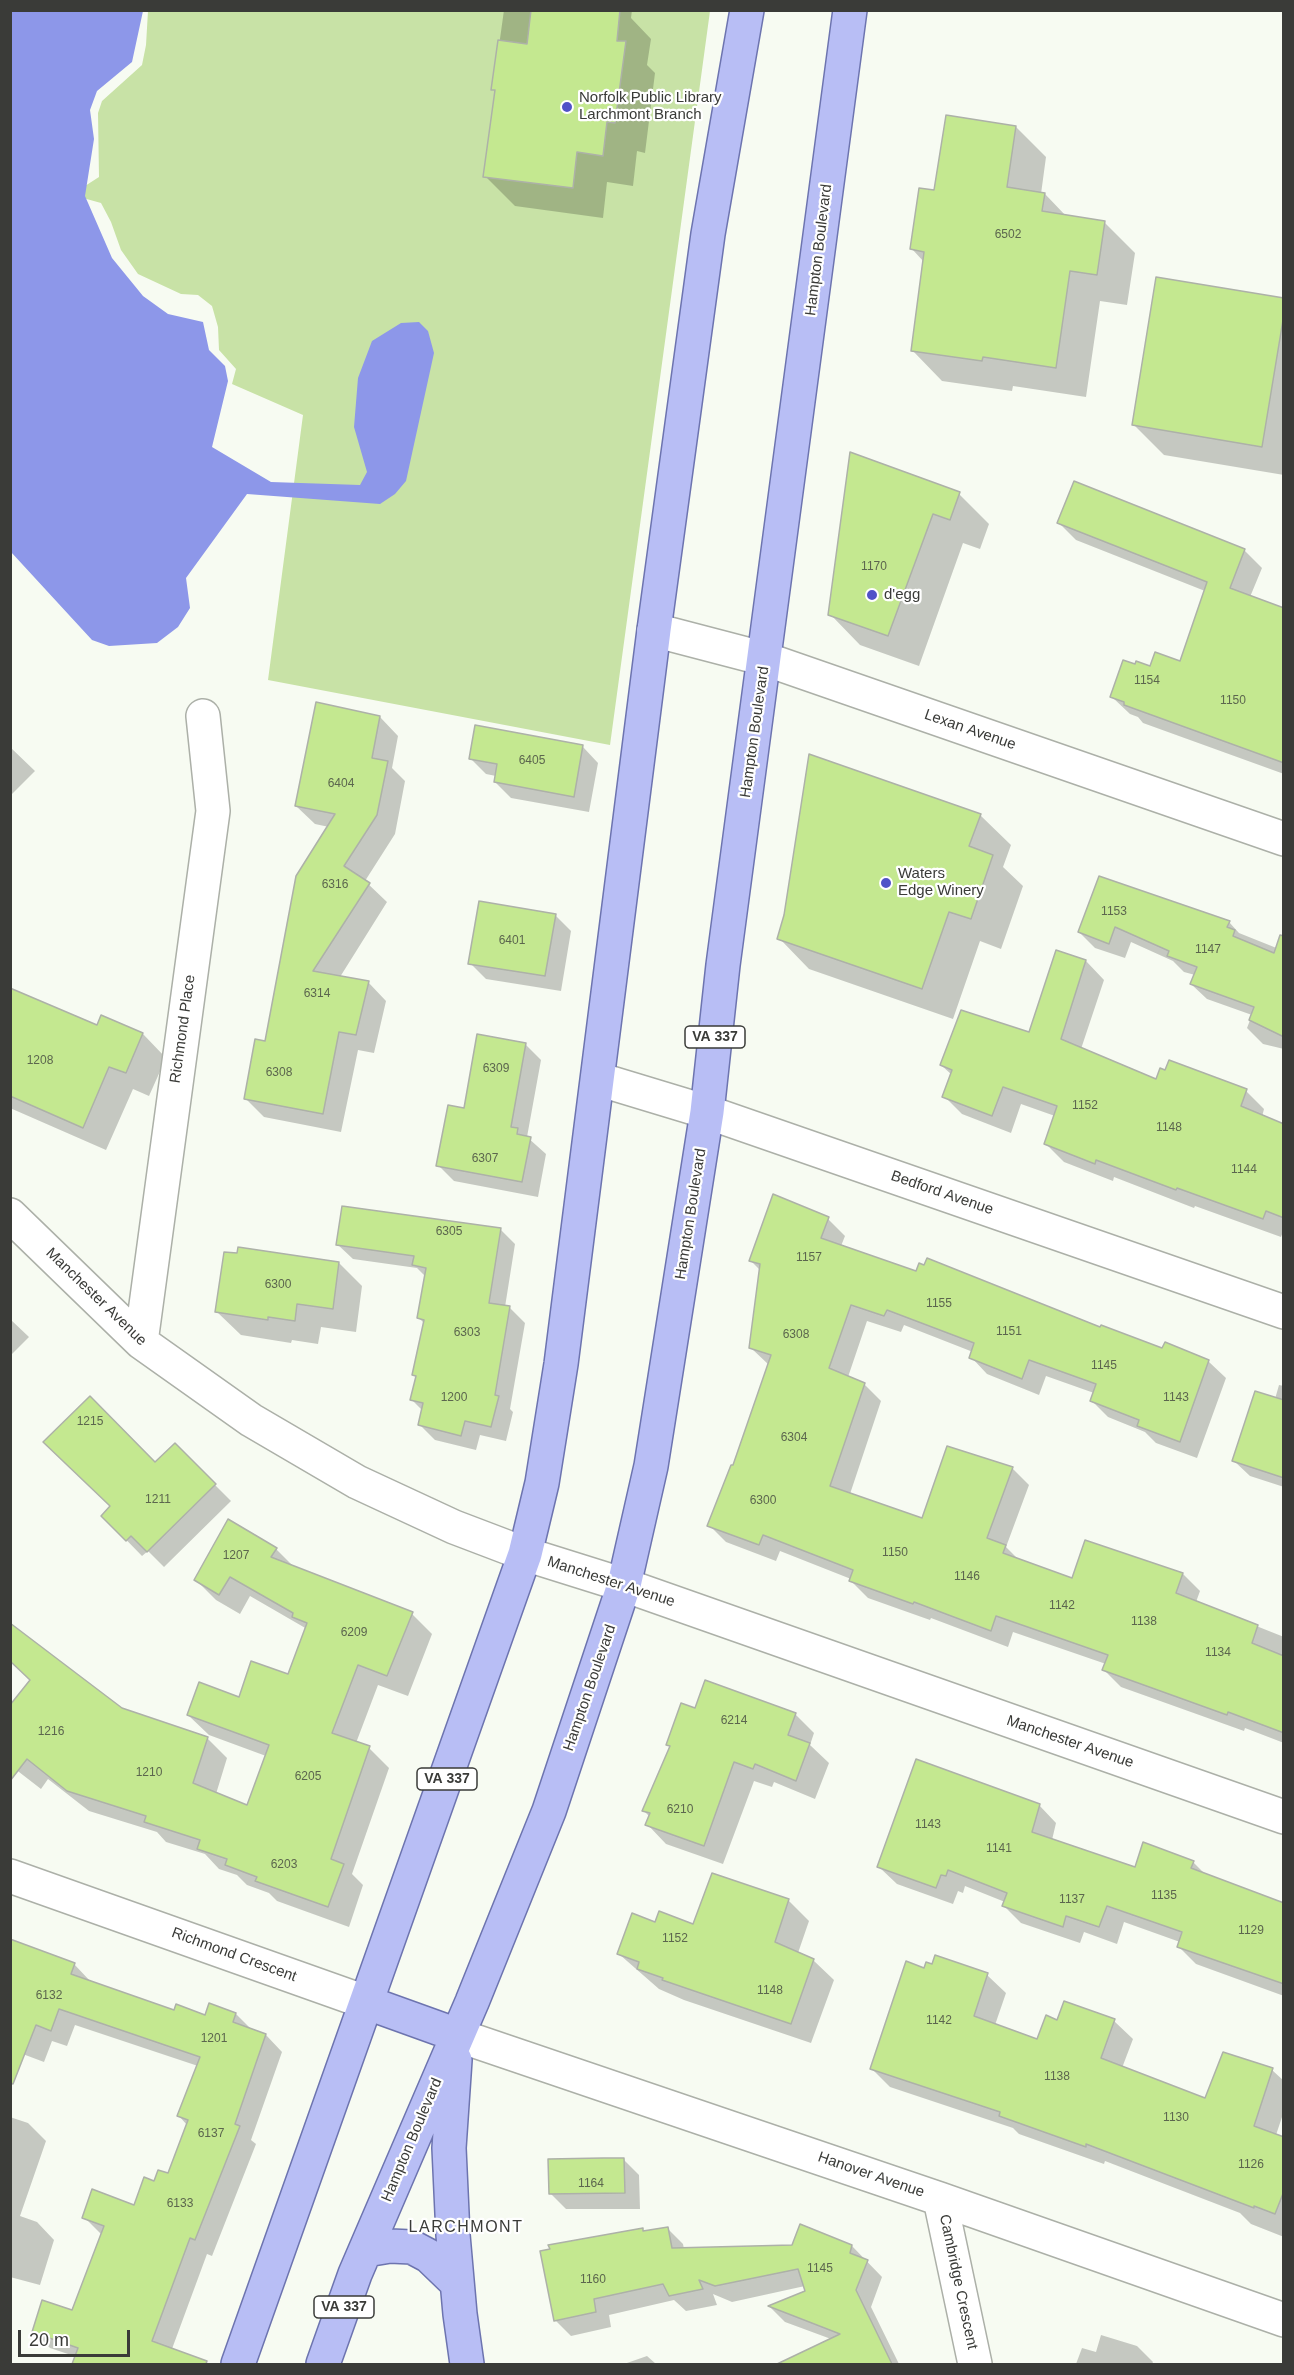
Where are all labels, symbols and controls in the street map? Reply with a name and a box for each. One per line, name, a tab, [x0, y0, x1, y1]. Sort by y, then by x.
place label: Norfolk Public Library Larchmont Branch	[579, 89, 722, 124]
marker: Norfolk Public Library Larchmont Branch	[560, 100, 574, 114]
street label: Hampton Boulevard	[802, 183, 836, 317]
house number: 6502	[995, 228, 1021, 242]
house number: 1170	[861, 560, 887, 574]
place label: d'egg	[884, 586, 920, 604]
marker: d'egg	[865, 588, 879, 602]
street label: Hampton Boulevard	[737, 665, 773, 799]
house number: 1154	[1134, 674, 1160, 688]
house number: 1150	[1220, 694, 1246, 708]
street label: Lexan Avenue	[922, 706, 1018, 754]
house number: 6405	[519, 754, 545, 768]
house number: 6404	[328, 777, 354, 791]
place label: Waters Edge Winery	[898, 865, 984, 900]
marker: Waters Edge Winery	[879, 876, 893, 890]
house number: 6316	[322, 878, 348, 892]
house number: 1153	[1101, 905, 1127, 919]
house number: 6401	[499, 934, 525, 948]
house number: 1147	[1195, 943, 1221, 957]
street label: Richmond Place	[166, 974, 200, 1084]
house number: 6314	[304, 987, 330, 1001]
road number: VA 337	[685, 1026, 745, 1048]
house number: 1208	[27, 1054, 53, 1068]
house number: 6309	[483, 1062, 509, 1076]
house number: 6308	[266, 1066, 292, 1080]
house number: 1152	[1072, 1099, 1098, 1113]
house number: 1148	[1156, 1121, 1182, 1135]
street label: Hampton Boulevard	[672, 1147, 710, 1281]
house number: 6307	[472, 1152, 498, 1166]
house number: 1144	[1231, 1163, 1257, 1177]
street label: Bedford Avenue	[888, 1167, 996, 1219]
house number: 6305	[436, 1225, 462, 1239]
street label: Manchester Avenue	[42, 1244, 150, 1350]
house number: 1157	[796, 1251, 822, 1265]
house number: 6300	[265, 1278, 291, 1292]
house number: 1155	[926, 1297, 952, 1311]
house number: 1151	[996, 1325, 1022, 1339]
house number: 6303	[454, 1326, 480, 1340]
house number: 6308	[783, 1328, 809, 1342]
house number: 1145	[1091, 1359, 1117, 1373]
house number: 1200	[441, 1391, 467, 1405]
house number: 1143	[1163, 1391, 1189, 1405]
house number: 1215	[77, 1415, 103, 1429]
house number: 6304	[781, 1431, 807, 1445]
house number: 1211	[145, 1493, 171, 1507]
house number: 6300	[750, 1494, 776, 1508]
house number: 1150	[882, 1546, 908, 1560]
house number: 1207	[223, 1549, 249, 1563]
street label: Manchester Avenue	[545, 1553, 677, 1611]
house number: 1146	[954, 1570, 980, 1584]
house number: 1142	[1049, 1599, 1075, 1613]
house number: 1138	[1131, 1615, 1157, 1629]
street label: Hampton Boulevard	[560, 1622, 620, 1754]
house number: 6209	[341, 1626, 367, 1640]
house number: 1134	[1205, 1646, 1231, 1660]
street label: Manchester Avenue	[1004, 1712, 1136, 1772]
house number: 6214	[721, 1714, 747, 1728]
house number: 1216	[38, 1725, 64, 1739]
house number: 1210	[136, 1766, 162, 1780]
road number: VA 337	[417, 1768, 477, 1790]
house number: 6205	[295, 1770, 321, 1784]
house number: 6210	[667, 1803, 693, 1817]
house number: 1143	[915, 1818, 941, 1832]
house number: 1141	[986, 1842, 1012, 1856]
house number: 6203	[271, 1858, 297, 1872]
house number: 1135	[1151, 1889, 1177, 1903]
house number: 1137	[1059, 1893, 1085, 1907]
street label: Richmond Crescent	[169, 1924, 299, 1986]
house number: 1129	[1238, 1924, 1264, 1938]
house number: 1152	[662, 1932, 688, 1946]
house number: 1148	[757, 1984, 783, 1998]
house number: 6132	[36, 1989, 62, 2003]
house number: 1142	[926, 2014, 952, 2028]
house number: 1201	[201, 2032, 227, 2046]
house number: 1138	[1044, 2070, 1070, 2084]
street label: Hampton Boulevard	[378, 2075, 446, 2205]
house number: 1130	[1163, 2111, 1189, 2125]
house number: 6137	[198, 2127, 224, 2141]
street label: Hanover Avenue	[815, 2148, 927, 2202]
house number: 1126	[1238, 2158, 1264, 2172]
house number: 1164	[578, 2177, 604, 2191]
house number: 6133	[167, 2197, 193, 2211]
street label: Cambridge Crescent	[935, 2213, 981, 2351]
district label: LARCHMONT	[409, 2218, 523, 2238]
house number: 1145	[807, 2262, 833, 2276]
house number: 1160	[580, 2273, 606, 2287]
road number: VA 337	[314, 2296, 374, 2318]
scale bar	[21, 2318, 134, 2356]
text: 20 m	[29, 2330, 69, 2350]

